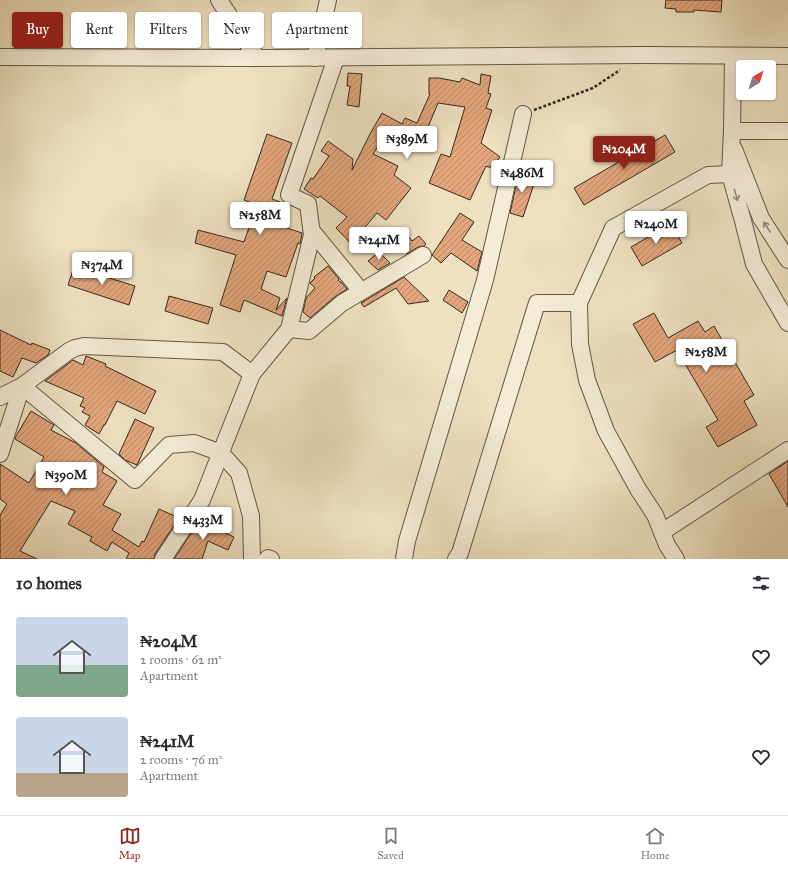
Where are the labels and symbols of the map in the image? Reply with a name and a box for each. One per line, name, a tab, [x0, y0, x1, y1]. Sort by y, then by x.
north arrow	[736, 60, 776, 100]
pin: ₦389M	[379, 126, 435, 160]
pin: ₦204M	[596, 136, 652, 170]
pin: ₦486M	[494, 160, 550, 194]
one-way arrow	[733, 188, 740, 201]
pin: ₦258M	[232, 202, 288, 236]
pin: ₦240M	[628, 211, 684, 245]
one-way arrow	[763, 222, 771, 233]
pin: ₦241M	[351, 227, 407, 261]
pin: ₦374M	[74, 252, 130, 286]
pin: ₦258M	[678, 339, 734, 373]
pin: ₦390M	[38, 462, 94, 496]
pin: ₦433M	[175, 507, 231, 541]

